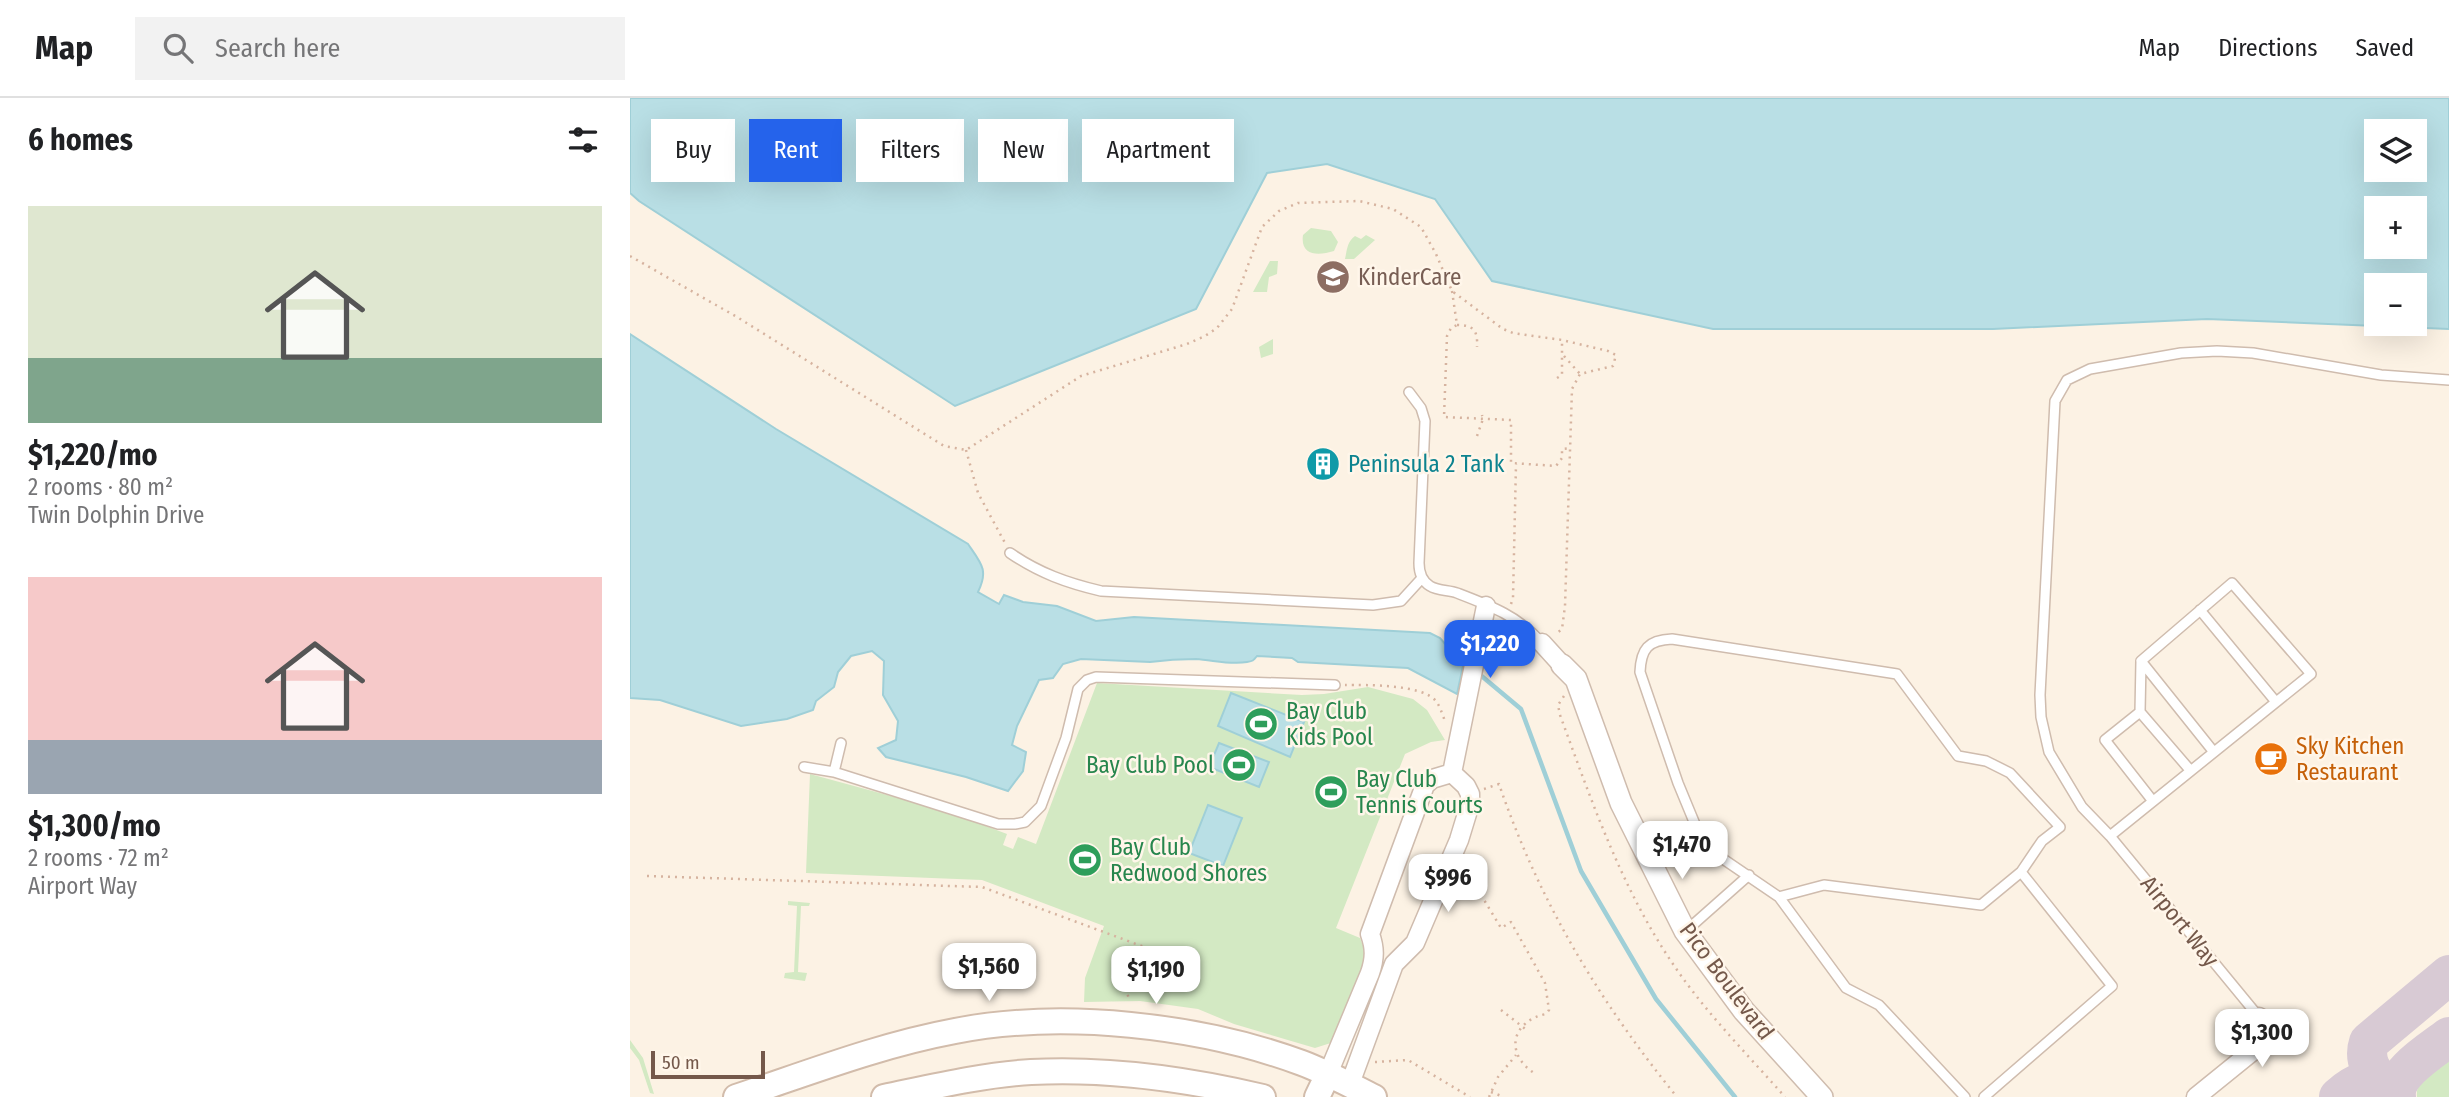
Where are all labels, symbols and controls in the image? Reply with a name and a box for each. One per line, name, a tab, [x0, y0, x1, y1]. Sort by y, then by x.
search box	[135, 17, 625, 80]
text: Map	[35, 28, 93, 68]
icon: search	[159, 29, 197, 67]
text: Search here	[215, 33, 340, 64]
text: Map	[2139, 34, 2180, 62]
text: Directions	[2218, 34, 2317, 62]
text: Saved	[2355, 34, 2414, 62]
chip: Buy	[651, 119, 735, 182]
chip: Rent	[749, 119, 842, 182]
chip: Filters	[856, 119, 964, 182]
chip: New	[978, 119, 1068, 182]
chip: Apartment	[1082, 119, 1234, 182]
map controls	[2364, 119, 2427, 336]
button: layers	[2364, 119, 2427, 182]
icon: filters	[564, 121, 602, 159]
text: 6 homes	[28, 122, 133, 158]
button: +	[2364, 196, 2427, 259]
icon: home	[252, 252, 378, 378]
school or university icon: KinderCare	[1314, 258, 1352, 296]
place label: KinderCare	[1358, 263, 1461, 291]
button: −	[2364, 273, 2427, 336]
text: $1,220/mo	[28, 437, 158, 473]
building icon: Peninsula 2 Tank	[1304, 445, 1342, 483]
place label: Peninsula 2 Tank	[1348, 450, 1505, 478]
text: 2 rooms · 80 m²	[28, 473, 173, 501]
text: Twin Dolphin Drive	[28, 501, 204, 529]
pin: $1,220	[1433, 620, 1547, 680]
icon: home	[252, 623, 378, 749]
text: $1,220	[1460, 629, 1520, 657]
place label: Bay Club Kids Pool	[1286, 697, 1373, 751]
sports icon: Bay Club Kids Pool	[1242, 705, 1280, 743]
place label: Sky Kitchen Restaurant	[2296, 732, 2404, 786]
cafe icon: Sky Kitchen Restaurant	[2252, 740, 2290, 778]
sports icon: Bay Club Pool	[1220, 746, 1258, 784]
place label: Bay Club Pool	[1086, 751, 1214, 779]
place label: Bay Club Tennis Courts	[1356, 765, 1483, 819]
sports icon: Bay Club Tennis Courts	[1312, 773, 1350, 811]
text: $1,300/mo	[28, 808, 161, 844]
pin: $1,470	[1625, 822, 1739, 881]
text: $1,470	[1653, 830, 1711, 858]
place label: Bay Club Redwood Shores	[1110, 833, 1267, 887]
sports icon: Bay Club Redwood Shores	[1066, 841, 1104, 879]
text: 2 rooms · 72 m²	[28, 844, 169, 872]
pin: $996	[1407, 854, 1489, 914]
text: $996	[1425, 863, 1471, 891]
street label: Airport Way	[2135, 870, 2226, 973]
text: Airport Way	[28, 872, 137, 900]
street label: Pico Boulevard	[1674, 917, 1780, 1045]
pin: $1,560	[932, 944, 1046, 1003]
pin: $1,190	[1099, 946, 1213, 1006]
text: $1,560	[958, 952, 1020, 980]
text: $1,190	[1127, 955, 1185, 983]
pin: $1,300	[2205, 1010, 2319, 1069]
text: $1,300	[2231, 1018, 2293, 1046]
scale bar	[651, 1048, 765, 1080]
text: 50 m	[662, 1051, 700, 1074]

